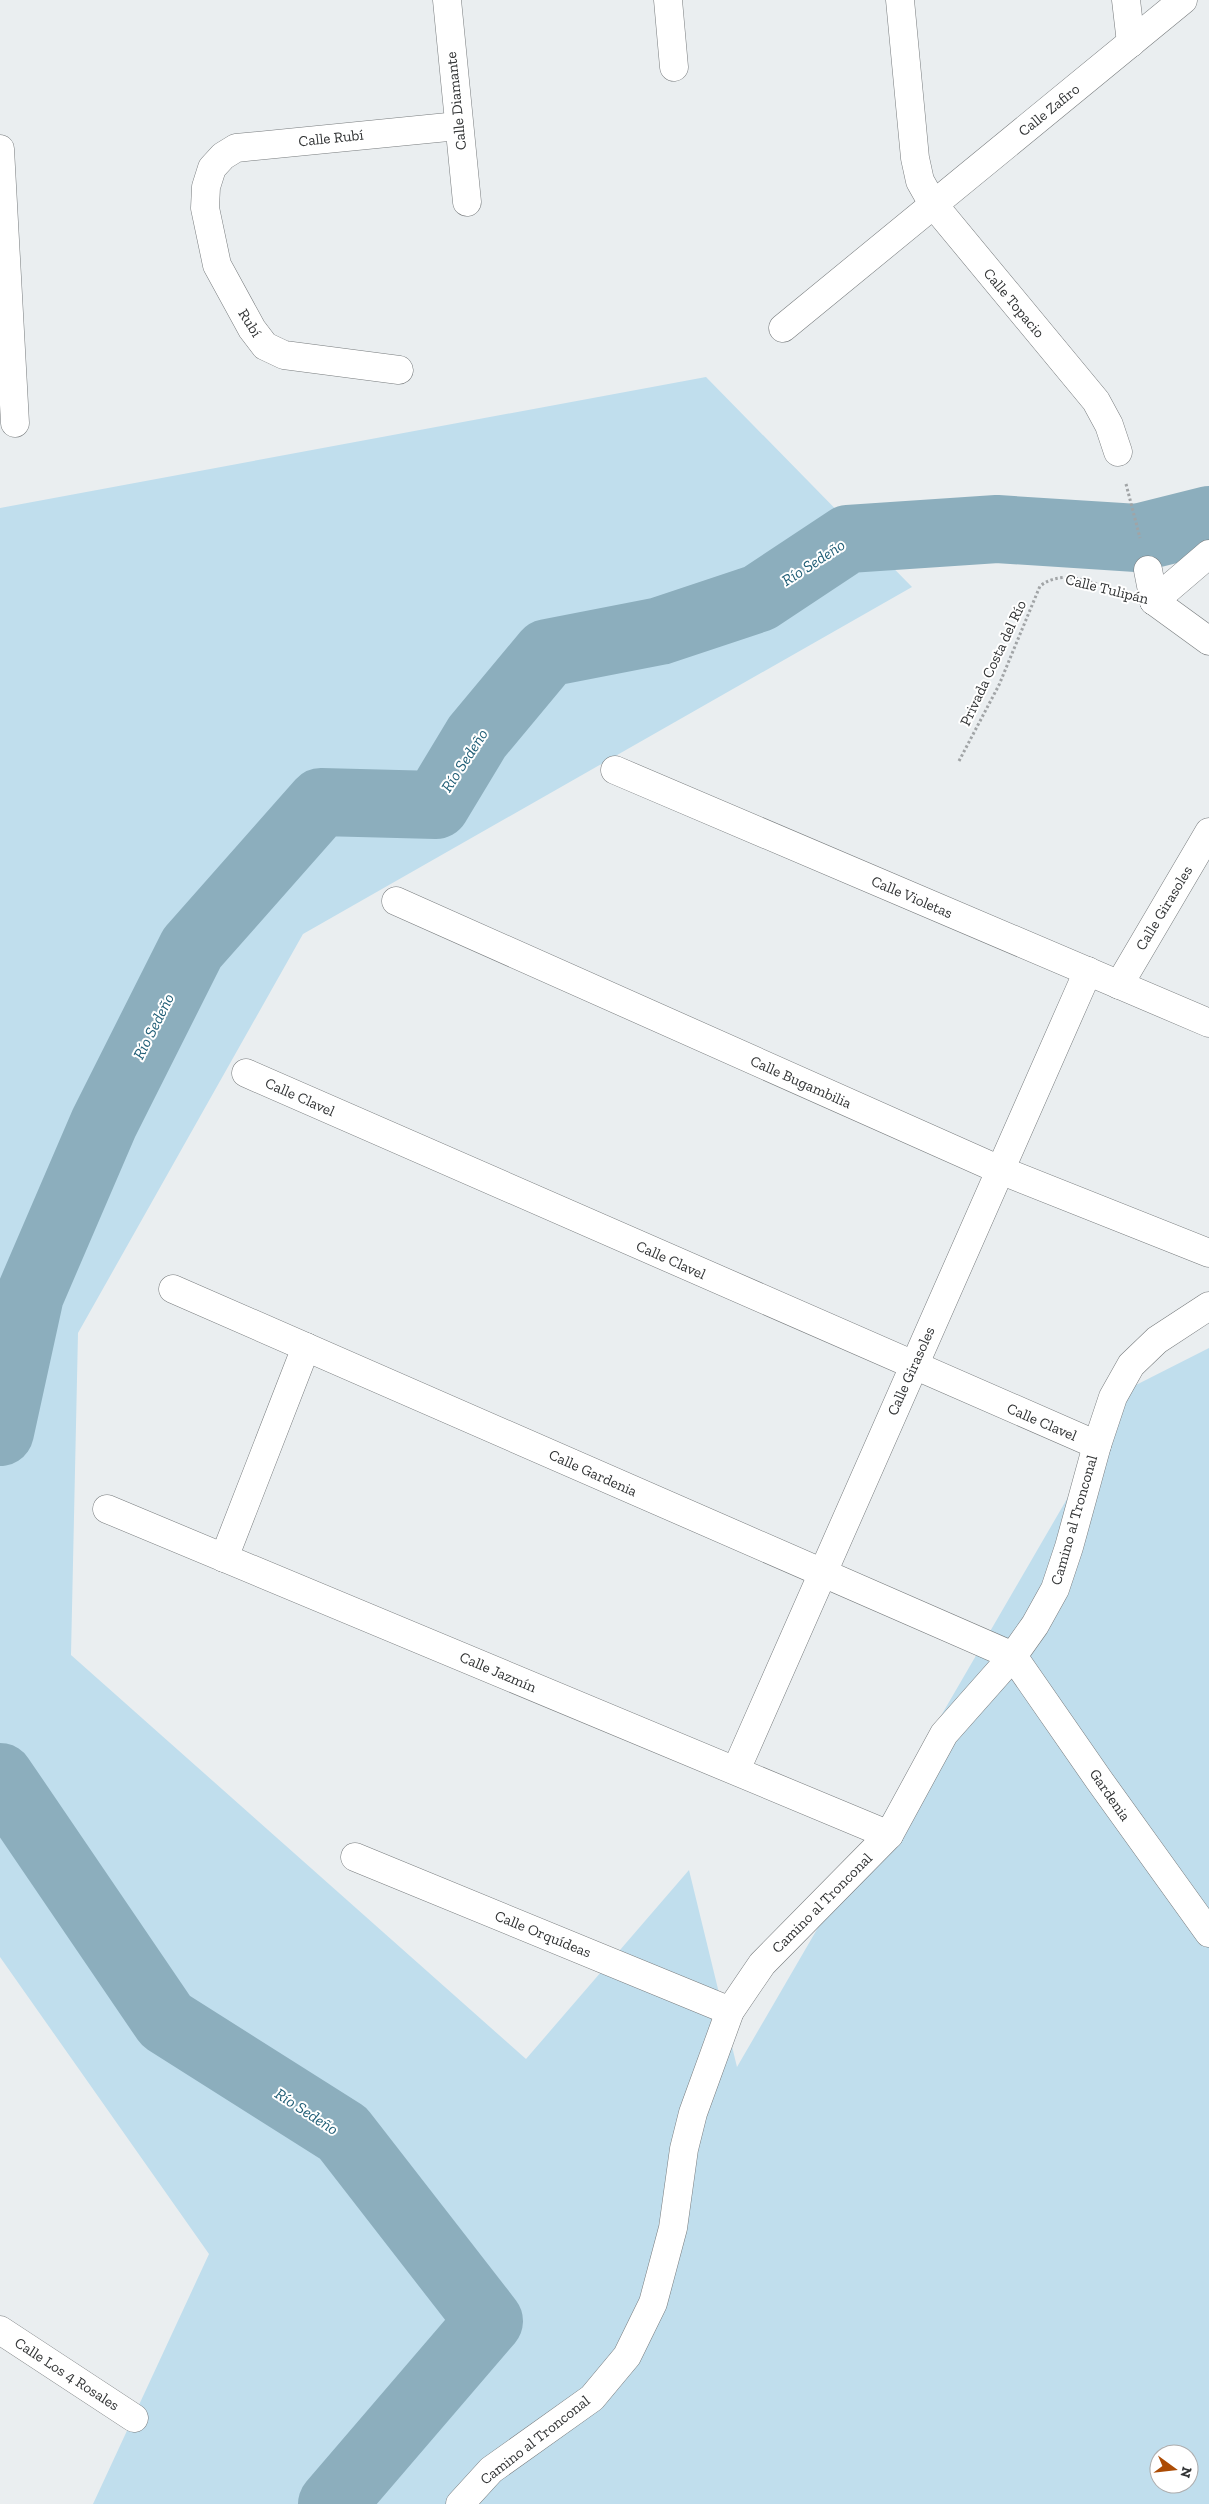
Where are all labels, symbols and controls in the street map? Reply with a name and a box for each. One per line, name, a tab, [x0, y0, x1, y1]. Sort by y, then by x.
street label: Calle Diamante	[442, 51, 470, 151]
street label: Calle Zafiro	[1015, 80, 1084, 140]
street label: Calle Rubí	[298, 126, 364, 150]
street label: Calle Topacio	[980, 264, 1049, 342]
street label: Rubí	[234, 306, 266, 340]
water label: Río Sedeño	[778, 535, 848, 590]
street label: Calle Tulipán	[1064, 570, 1151, 608]
street label: Privada Costa del Río	[956, 597, 1030, 729]
water label: Río Sedeño	[437, 725, 492, 795]
street label: Calle Girasoles	[1132, 862, 1196, 954]
street label: Calle Violetas	[869, 872, 955, 922]
water label: Río Sedeño	[129, 990, 178, 1062]
street label: Calle Bugambilia	[748, 1052, 854, 1112]
street label: Calle Clavel	[262, 1074, 338, 1120]
street label: Calle Clavel	[633, 1237, 709, 1283]
street label: Calle Girasoles	[883, 1324, 939, 1418]
street label: Calle Clavel	[1004, 1399, 1080, 1445]
street label: Calle Gardenia	[546, 1446, 640, 1500]
street label: Camino al Tronconal	[1047, 1453, 1101, 1587]
street label: Calle Jazmín	[457, 1648, 539, 1696]
street label: Gardenia	[1086, 1766, 1134, 1824]
street label: Camino al Tronconal	[768, 1849, 876, 1957]
street label: Calle Orquídeas	[492, 1906, 594, 1962]
water label: Río Sedeño	[272, 2084, 342, 2139]
street label: Calle Los 4 Rosales	[11, 2334, 123, 2414]
street label: Camino al Tronconal	[477, 2392, 593, 2488]
north arrow	[1149, 2444, 1199, 2494]
text: N	[1176, 2465, 1196, 2480]

